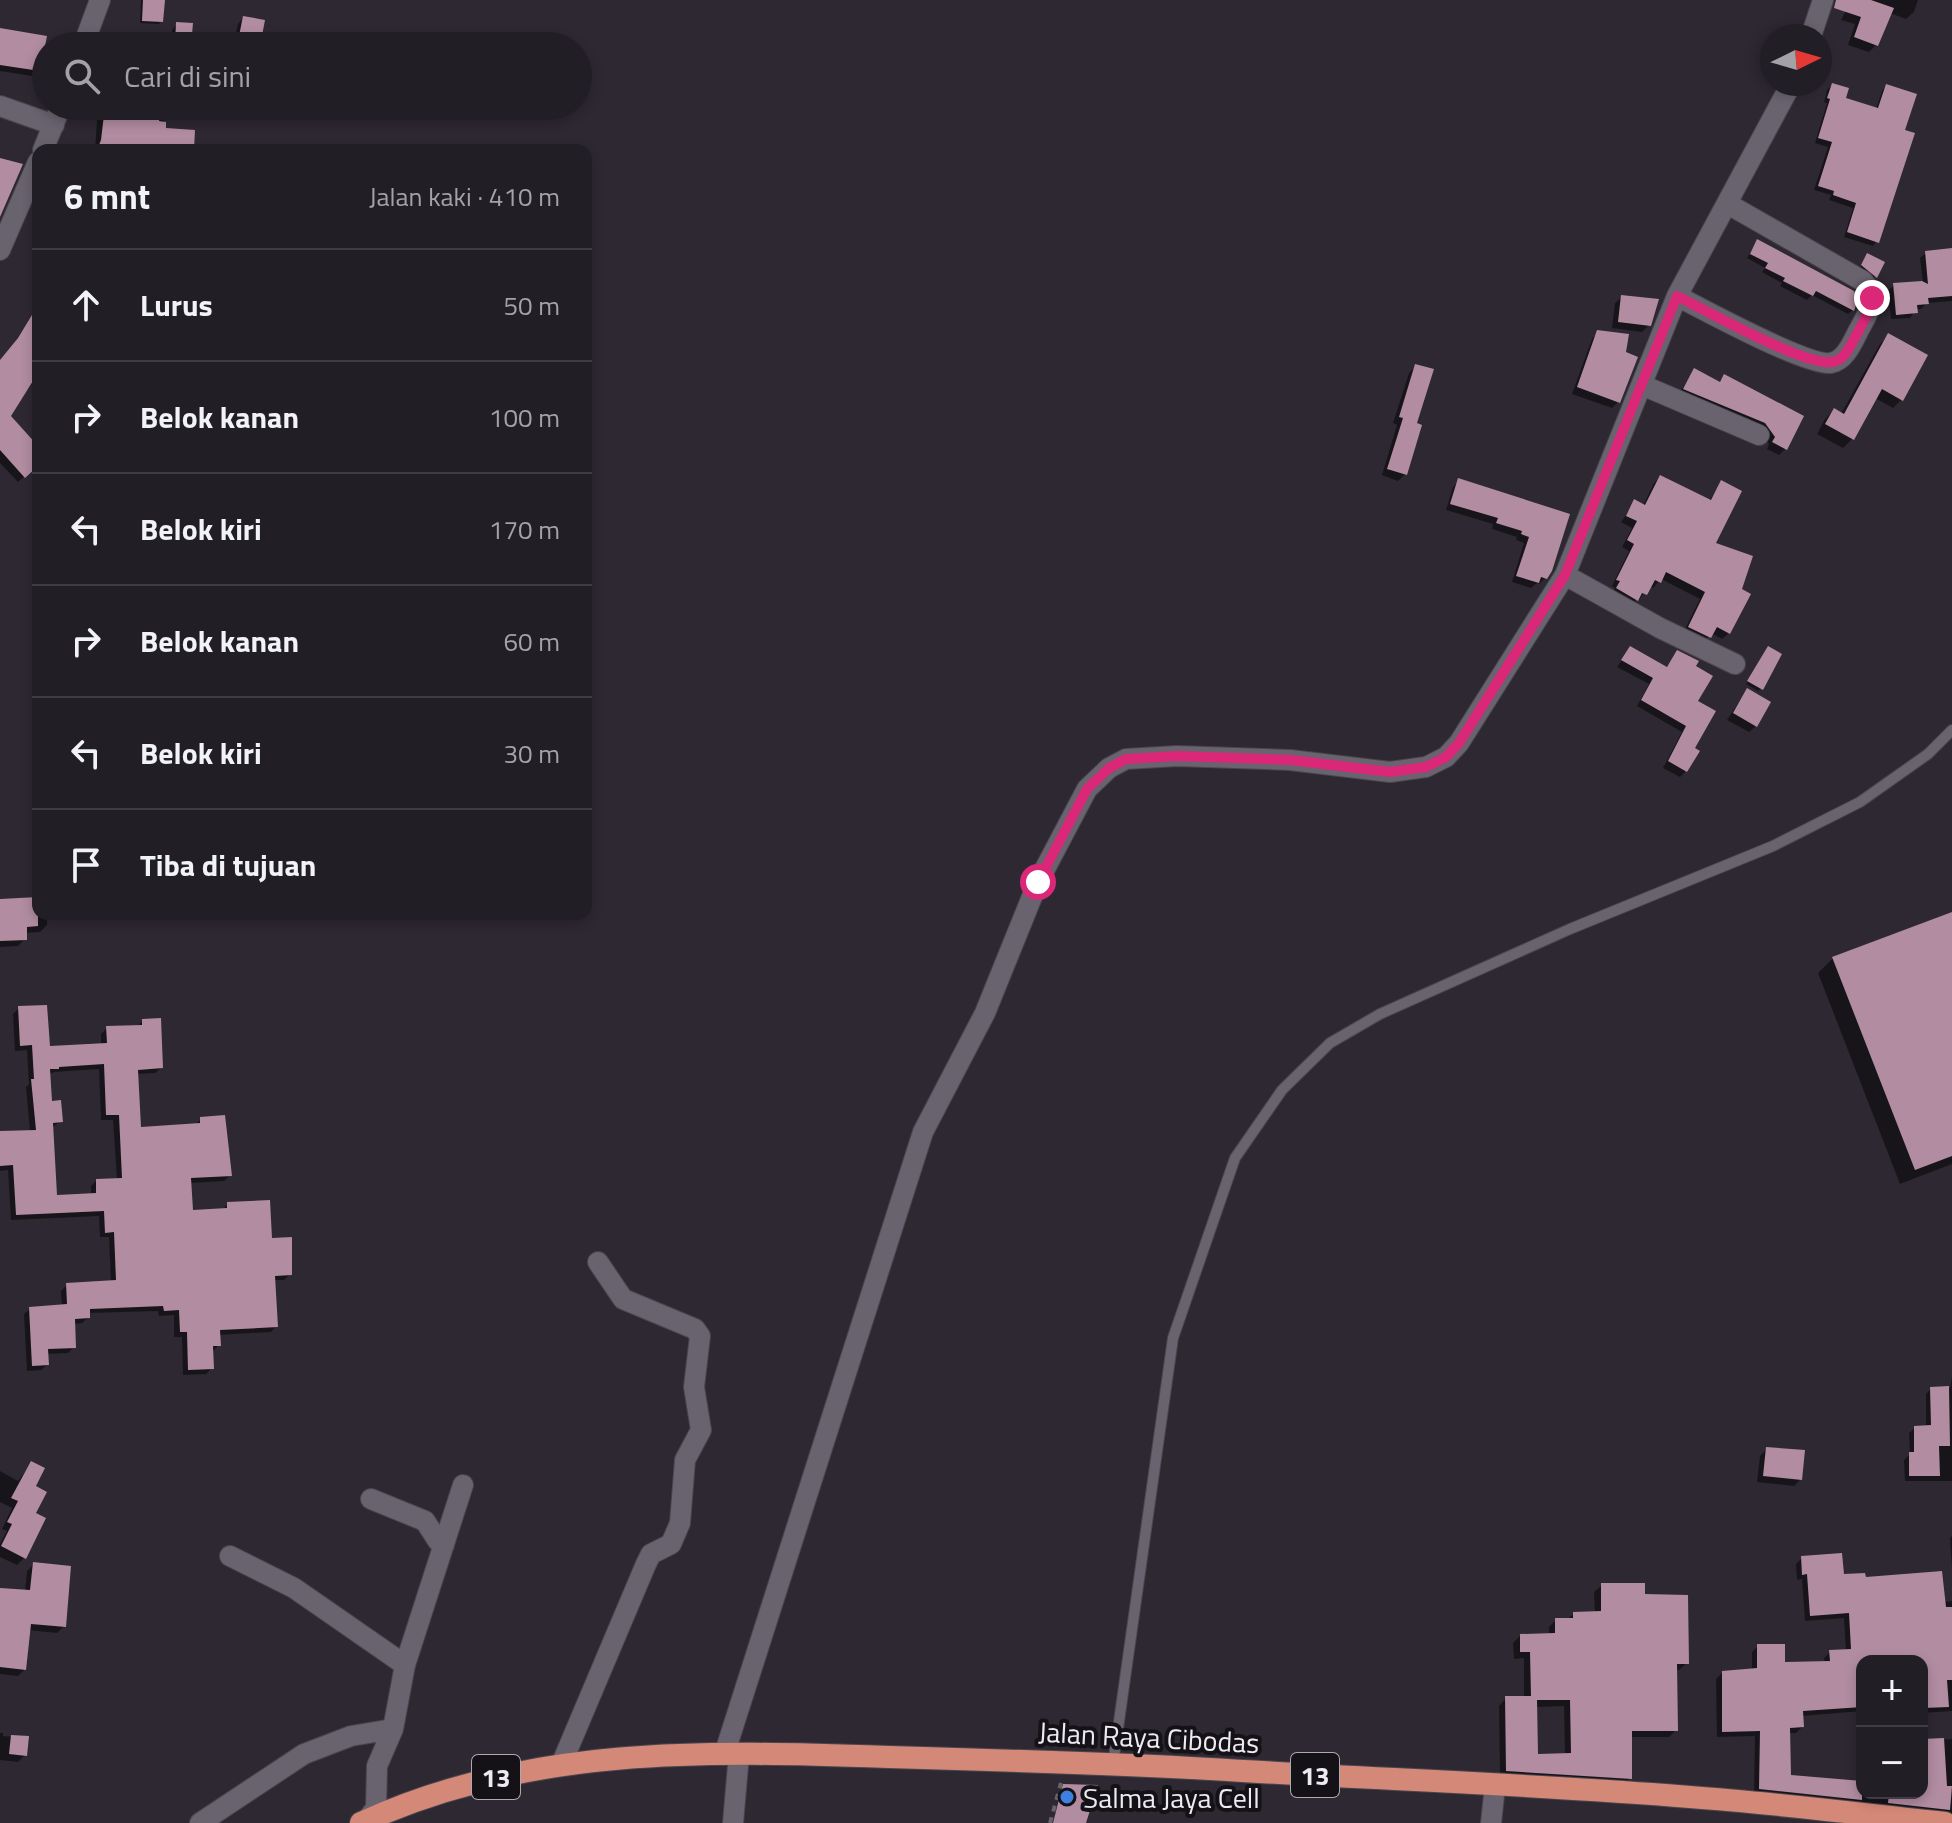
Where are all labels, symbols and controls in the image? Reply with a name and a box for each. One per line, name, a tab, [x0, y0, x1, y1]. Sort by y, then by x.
north arrow	[1760, 24, 1832, 96]
search box	[32, 32, 592, 120]
text: Cari di sini	[124, 53, 251, 99]
icon: search	[60, 54, 104, 98]
text: 6 mnt	[64, 170, 150, 222]
text: Jalan kaki · 410 m	[369, 177, 560, 216]
route end	[1854, 280, 1890, 316]
text: Lurus	[140, 282, 213, 328]
icon: ahead	[64, 283, 108, 327]
text: 50 m	[503, 286, 560, 325]
text: Belok kanan	[140, 394, 299, 440]
icon: right	[64, 395, 108, 439]
text: 100 m	[489, 398, 560, 437]
text: Belok kiri	[140, 506, 262, 552]
icon: left	[64, 507, 108, 551]
text: 170 m	[489, 510, 560, 549]
text: Belok kanan	[140, 618, 299, 664]
icon: right	[64, 619, 108, 663]
text: 60 m	[503, 622, 560, 661]
text: Belok kiri	[140, 730, 262, 776]
icon: left	[64, 731, 108, 775]
text: 30 m	[503, 734, 560, 773]
text: Tiba di tujuan	[140, 842, 316, 888]
icon: arrive	[64, 843, 108, 887]
route start	[1020, 864, 1056, 900]
map controls	[1856, 1655, 1928, 1799]
button: +	[1856, 1655, 1928, 1727]
street label: Jalan Raya Cibodas	[1037, 1710, 1261, 1764]
button: −	[1856, 1727, 1928, 1799]
road number: 13	[1291, 1753, 1339, 1797]
road number: 13	[472, 1755, 520, 1799]
place label: Salma Jaya Cell	[1083, 1776, 1260, 1819]
marker: Salma Jaya Cell	[1058, 1788, 1076, 1806]

